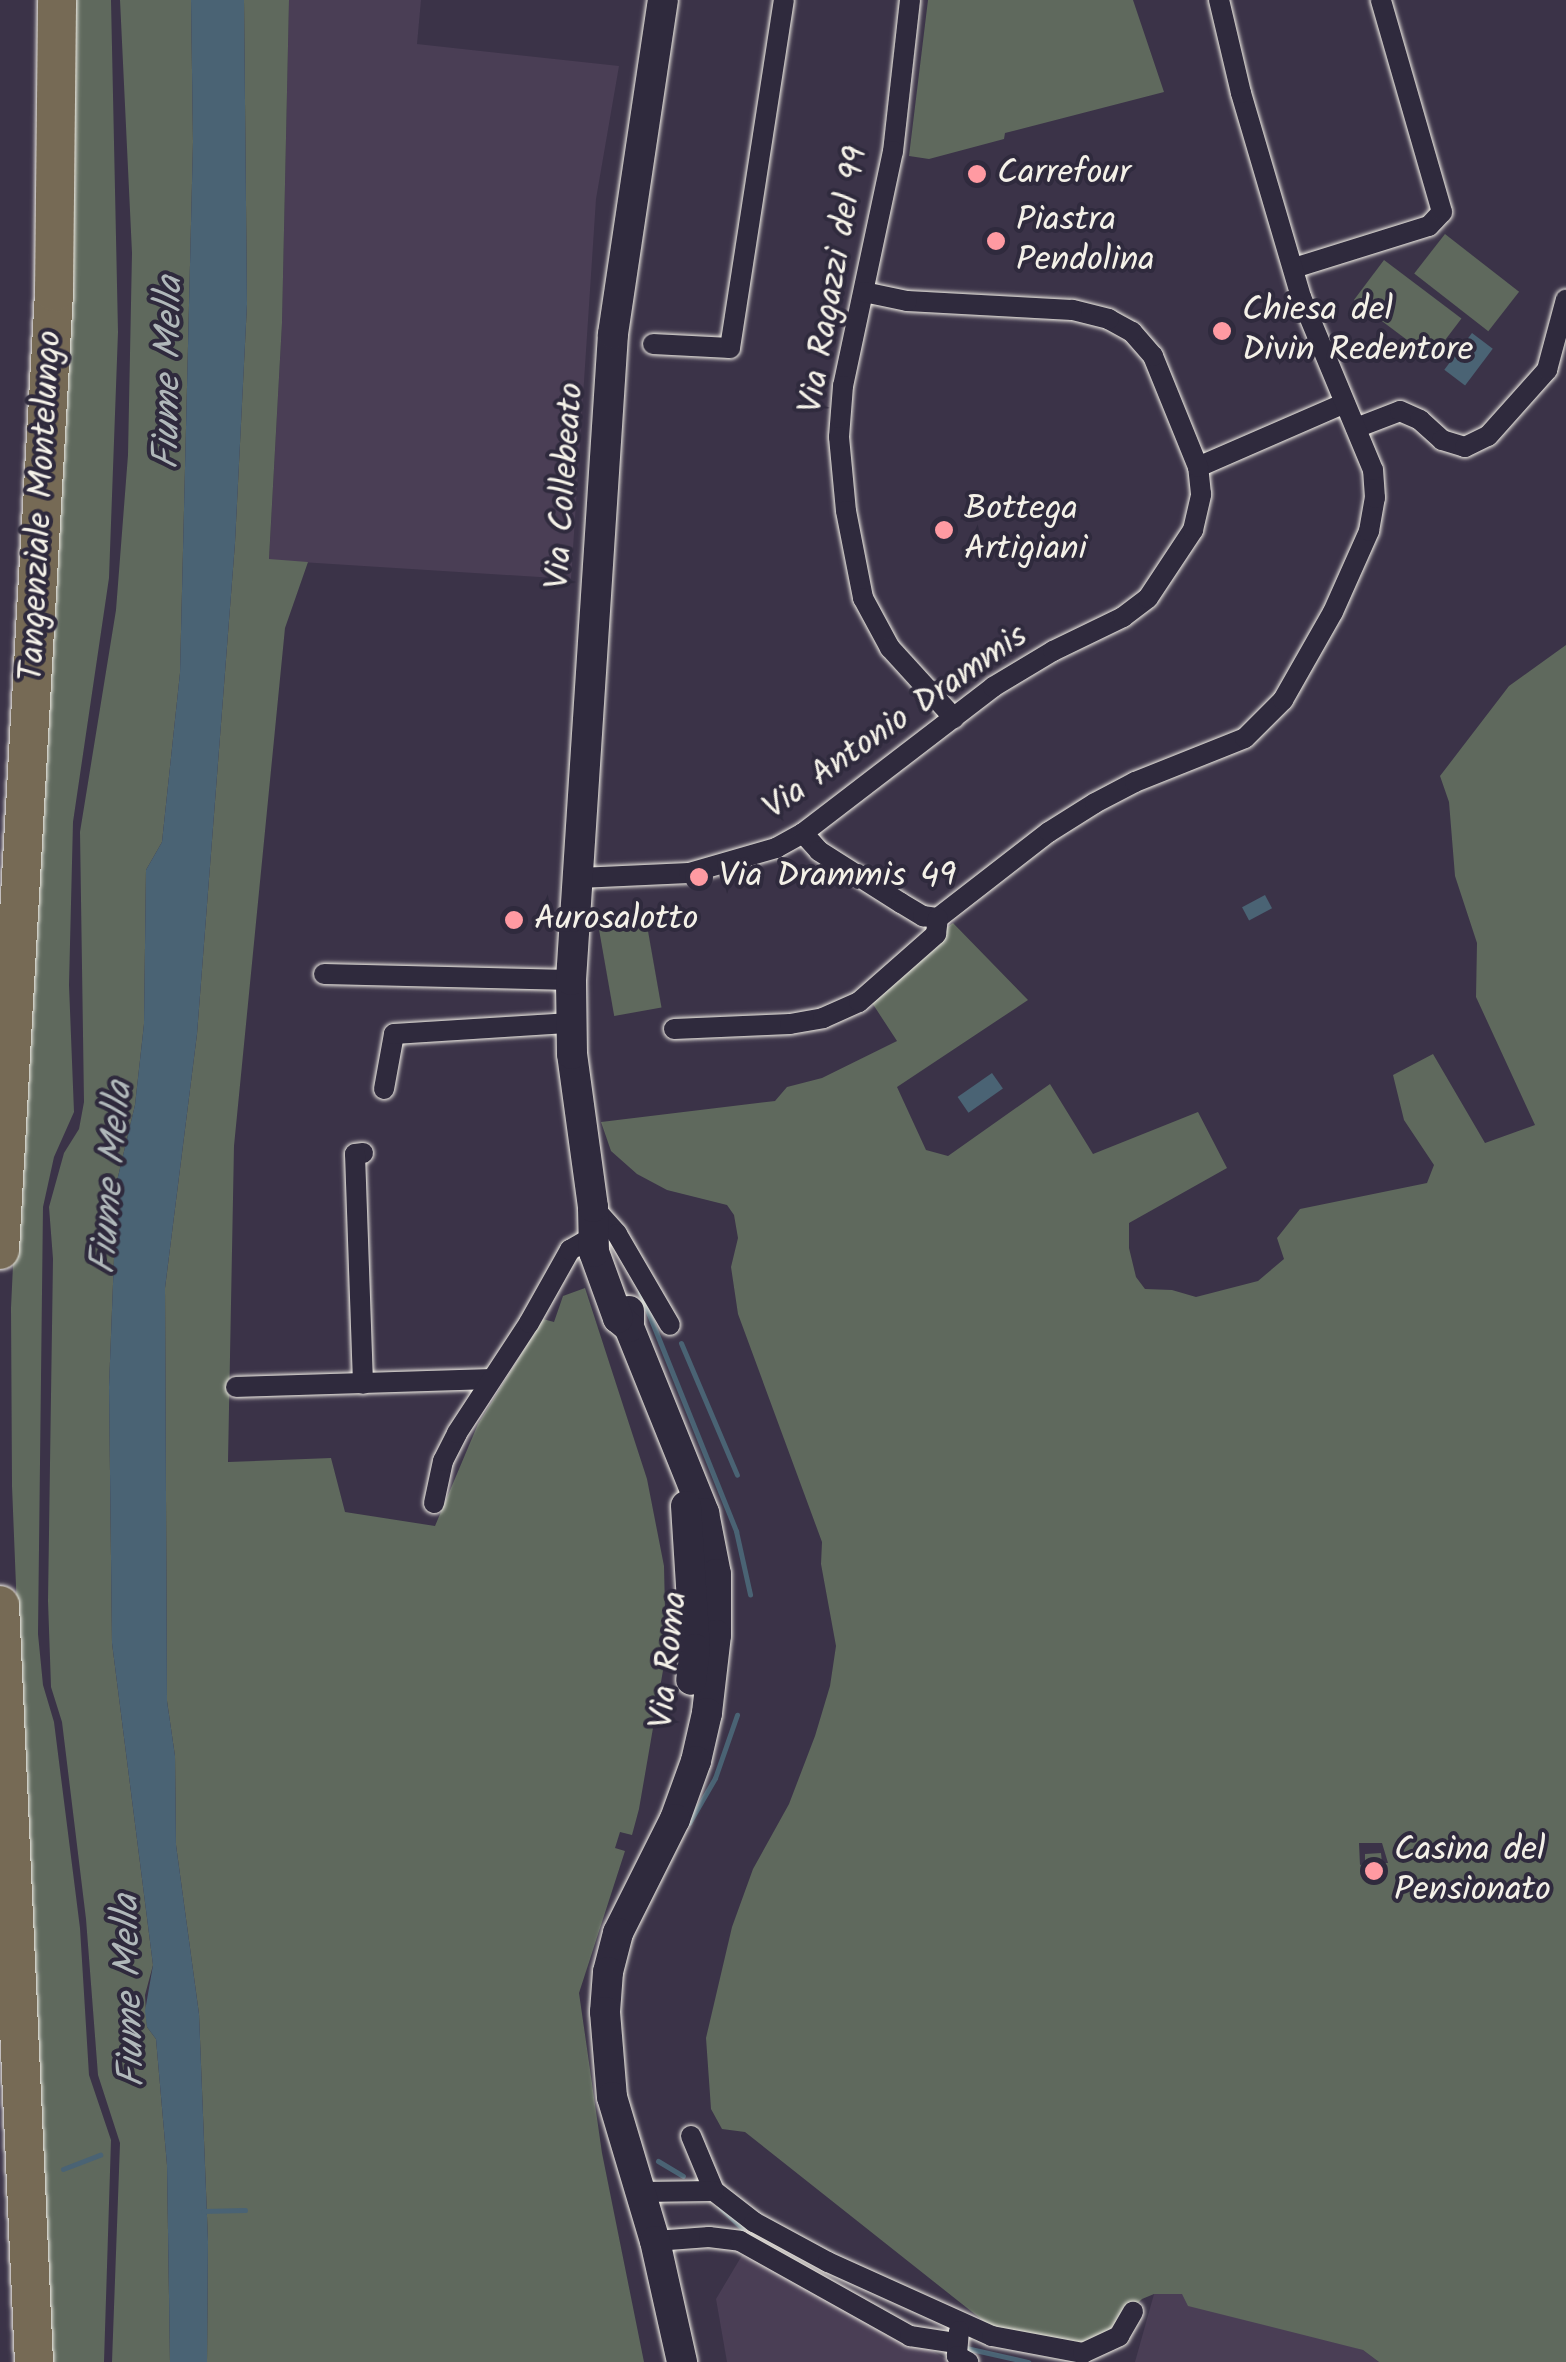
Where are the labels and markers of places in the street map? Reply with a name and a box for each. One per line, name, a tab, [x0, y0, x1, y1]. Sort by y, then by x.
place label: Carrefour	[997, 153, 1131, 195]
marker: Carrefour	[966, 163, 988, 185]
place label: Piastra Pendolina	[1016, 200, 1155, 282]
marker: Piastra Pendolina	[985, 230, 1007, 252]
place label: Chiesa del Divin Redentore	[1242, 290, 1473, 372]
marker: Chiesa del Divin Redentore	[1211, 320, 1233, 342]
place label: Bottega Artigiani	[964, 489, 1087, 571]
marker: Bottega Artigiani	[933, 519, 955, 541]
place label: Via Drammis 49	[719, 856, 956, 898]
marker: Via Drammis 49	[688, 866, 710, 888]
place label: Aurosalotto	[534, 899, 698, 941]
marker: Aurosalotto	[503, 909, 525, 931]
place label: Casina del Pensionato	[1394, 1830, 1551, 1912]
marker: Casina del Pensionato	[1363, 1860, 1385, 1882]

